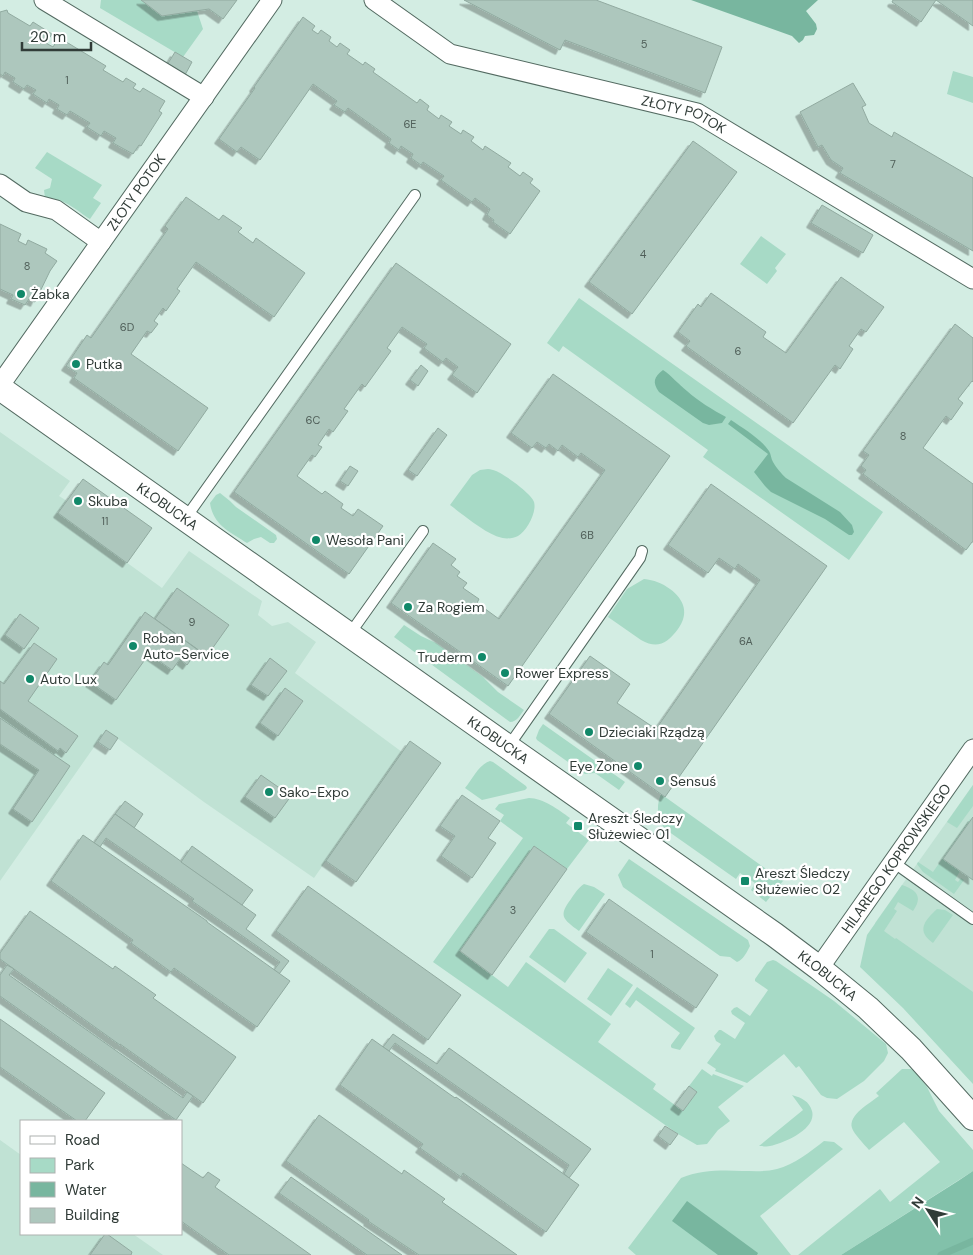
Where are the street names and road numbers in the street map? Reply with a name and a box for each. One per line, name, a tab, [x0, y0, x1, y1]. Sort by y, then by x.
street label: ZŁOTY POTOK	[640, 91, 729, 137]
street label: ZŁOTY POTOK	[103, 151, 169, 234]
street label: KŁOBUCKA	[133, 478, 202, 534]
street label: KŁOBUCKA	[464, 712, 532, 768]
street label: HILAREGO KOPROWSKIEGO	[837, 780, 955, 937]
street label: KŁOBUCKA	[794, 946, 861, 1005]

